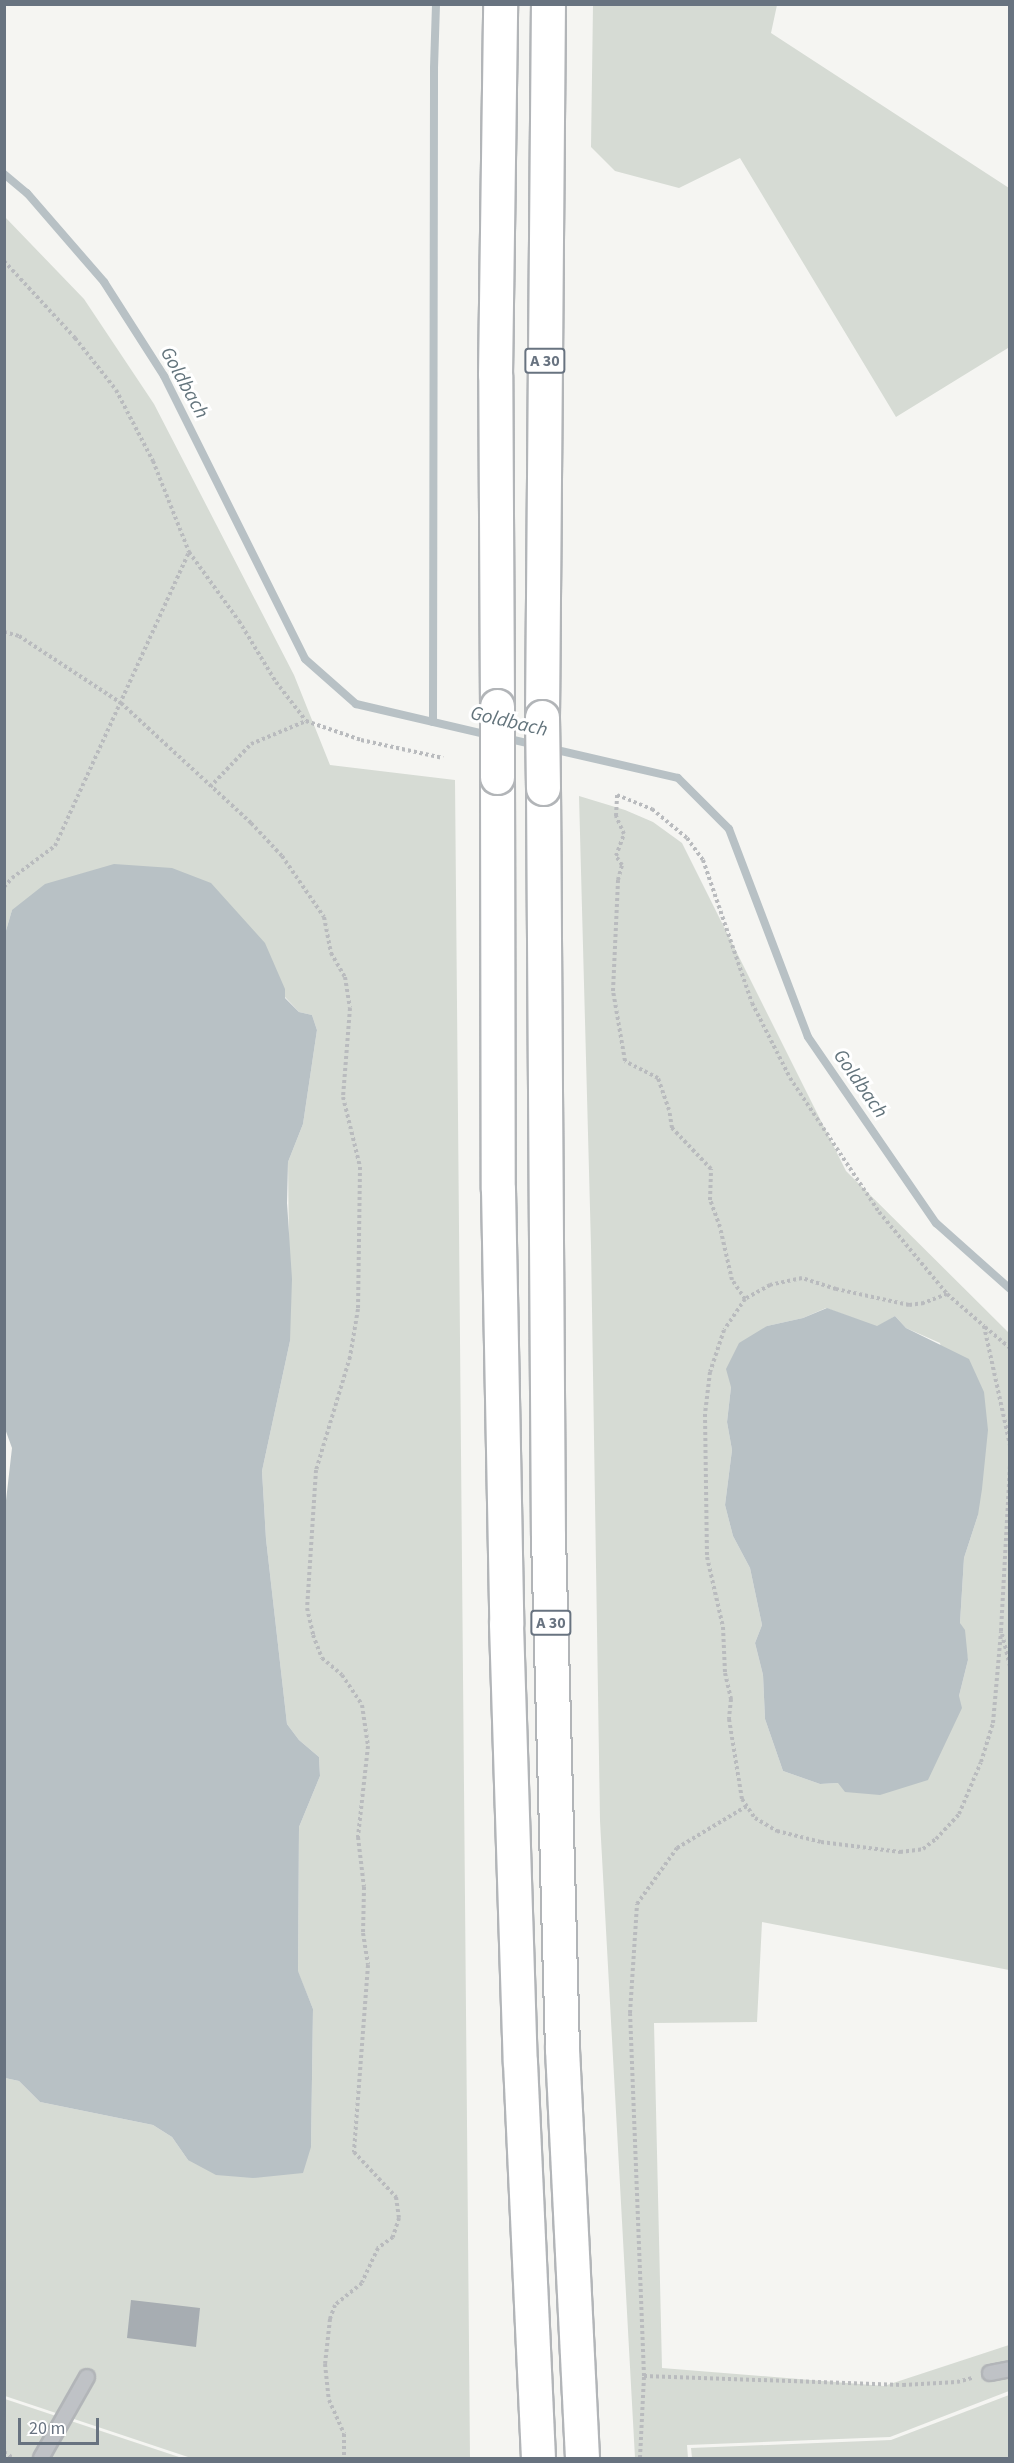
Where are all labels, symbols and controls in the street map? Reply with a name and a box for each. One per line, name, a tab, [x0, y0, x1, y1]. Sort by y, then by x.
water label: Goldbach	[155, 343, 213, 423]
road number: A 30	[524, 348, 566, 374]
water label: Goldbach	[468, 702, 550, 742]
water label: Goldbach	[828, 1045, 892, 1123]
road number: A 30	[530, 1610, 572, 1636]
scale bar	[21, 2406, 102, 2444]
text: 20 m	[29, 2416, 65, 2441]

